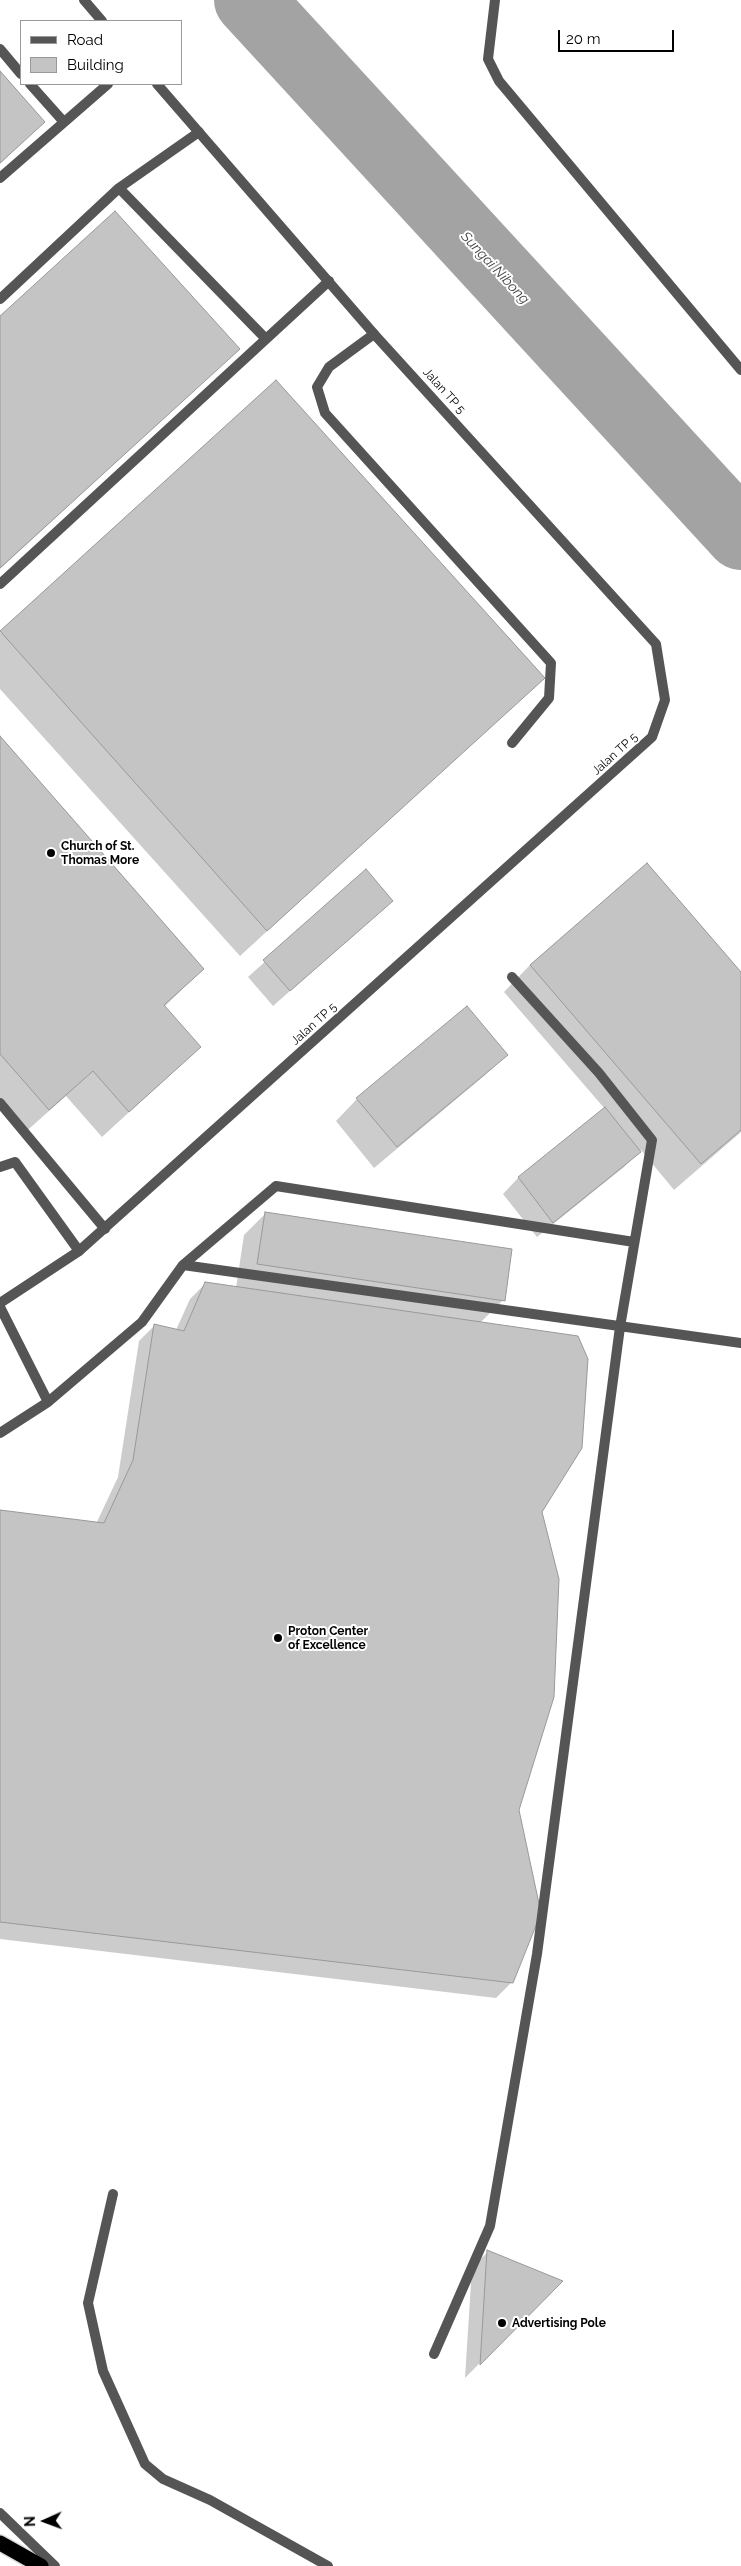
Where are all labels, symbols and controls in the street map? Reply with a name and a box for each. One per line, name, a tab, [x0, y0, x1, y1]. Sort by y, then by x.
legend	[20, 20, 182, 85]
scale bar	[561, 20, 677, 52]
text: 20 m	[566, 30, 601, 48]
text: Road	[67, 31, 103, 49]
text: Building	[67, 56, 124, 74]
water label: Sungai Nibong	[457, 228, 533, 308]
street label: Jalan TP 5	[420, 365, 468, 417]
street label: Jalan TP 5	[589, 730, 641, 778]
place label: Church of St. Thomas More	[61, 839, 139, 867]
marker: Church of St. Thomas More	[45, 847, 57, 859]
street label: Jalan TP 5	[288, 1000, 340, 1048]
place label: Proton Center of Excellence	[288, 1624, 368, 1652]
marker: Proton Center of Excellence	[272, 1632, 284, 1644]
place label: Advertising Pole	[512, 2316, 606, 2330]
marker: Advertising Pole	[496, 2317, 508, 2329]
north arrow	[20, 2496, 70, 2546]
text: N	[22, 2516, 38, 2527]

